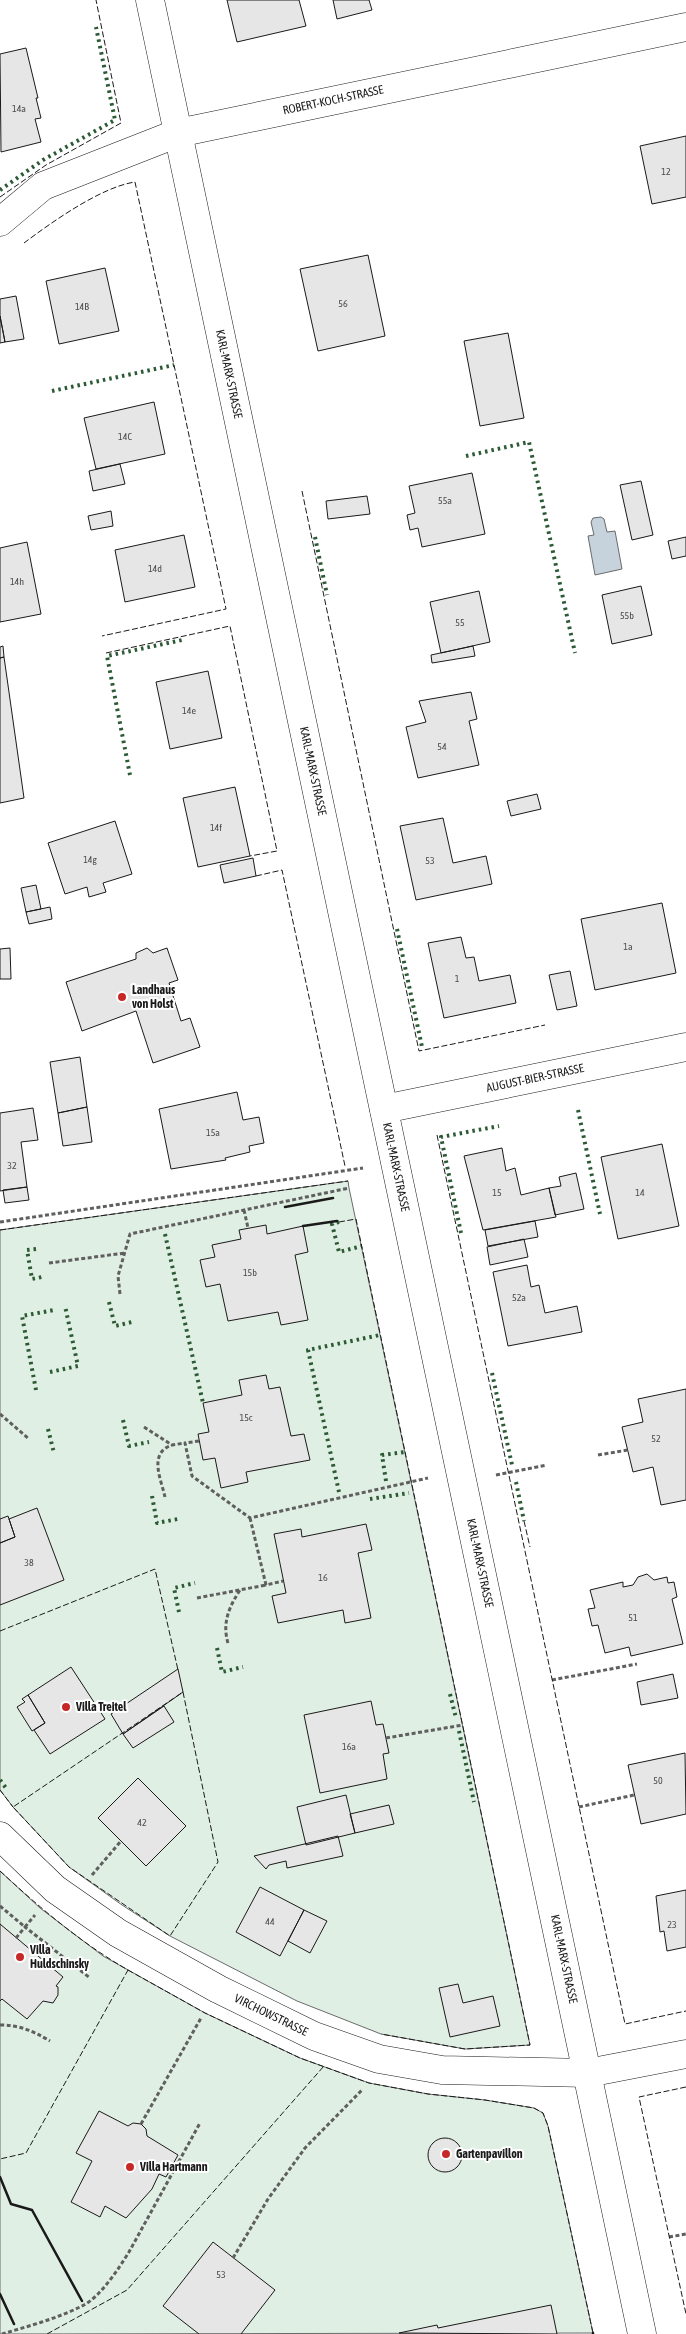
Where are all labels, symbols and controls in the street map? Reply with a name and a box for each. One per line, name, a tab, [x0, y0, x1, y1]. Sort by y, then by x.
street label: ROBERT-KOCH-STRASSE	[281, 82, 385, 118]
house number: 14a	[12, 103, 26, 114]
house number: 12	[661, 166, 671, 177]
house number: 56	[338, 298, 348, 309]
house number: 14B	[75, 301, 89, 312]
street label: KARL-MARX-STRASSE	[213, 328, 245, 420]
house number: 14C	[118, 431, 132, 442]
house number: 55a	[438, 495, 452, 506]
house number: 14d	[148, 563, 162, 574]
house number: 14h	[10, 576, 24, 587]
house number: 55b	[620, 610, 634, 621]
house number: 55	[455, 617, 465, 628]
house number: 14e	[182, 705, 196, 716]
street label: KARL-MARX-STRASSE	[297, 725, 329, 817]
house number: 54	[437, 741, 447, 752]
house number: 14f	[210, 822, 222, 833]
house number: 14g	[83, 854, 98, 865]
house number: 53	[425, 855, 435, 866]
house number: 1a	[623, 941, 633, 952]
house number: 1	[455, 973, 460, 984]
place label: Landhaus von Holst	[132, 983, 176, 1011]
marker: Landhaus von Holst	[116, 991, 128, 1003]
street label: AUGUST-BIER-STRASSE	[485, 1061, 585, 1095]
street label: KARL-MARX-STRASSE	[380, 1121, 412, 1213]
house number: 15a	[206, 1127, 220, 1138]
house number: 32	[7, 1160, 17, 1171]
house number: 15	[492, 1187, 502, 1198]
house number: 14	[635, 1187, 645, 1198]
house number: 15b	[243, 1267, 257, 1278]
house number: 52a	[512, 1292, 526, 1303]
house number: 15c	[239, 1412, 253, 1423]
house number: 52	[651, 1433, 661, 1444]
street label: KARL-MARX-STRASSE	[464, 1517, 496, 1609]
house number: 38	[24, 1557, 34, 1568]
house number: 16	[318, 1572, 328, 1583]
house number: 51	[628, 1612, 638, 1623]
place label: Villa Treitel	[75, 1700, 127, 1714]
marker: Villa Treitel	[60, 1701, 72, 1713]
house number: 16a	[342, 1741, 356, 1752]
house number: 50	[653, 1775, 663, 1786]
house number: 42	[137, 1817, 147, 1828]
street label: KARL-MARX-STRASSE	[548, 1913, 580, 2005]
house number: 44	[265, 1916, 275, 1927]
house number: 23	[667, 1919, 677, 1930]
place label: Villa Huldschinsky	[29, 1943, 89, 1971]
marker: Villa Huldschinsky	[14, 1951, 26, 1963]
street label: VIRCHOWSTRASSE	[232, 1991, 310, 2039]
place label: Gartenpavillon	[456, 2147, 523, 2161]
marker: Gartenpavillon	[440, 2148, 452, 2160]
place label: Villa Hartmann	[139, 2160, 208, 2174]
marker: Villa Hartmann	[124, 2161, 136, 2173]
house number: 53	[216, 2269, 226, 2280]

